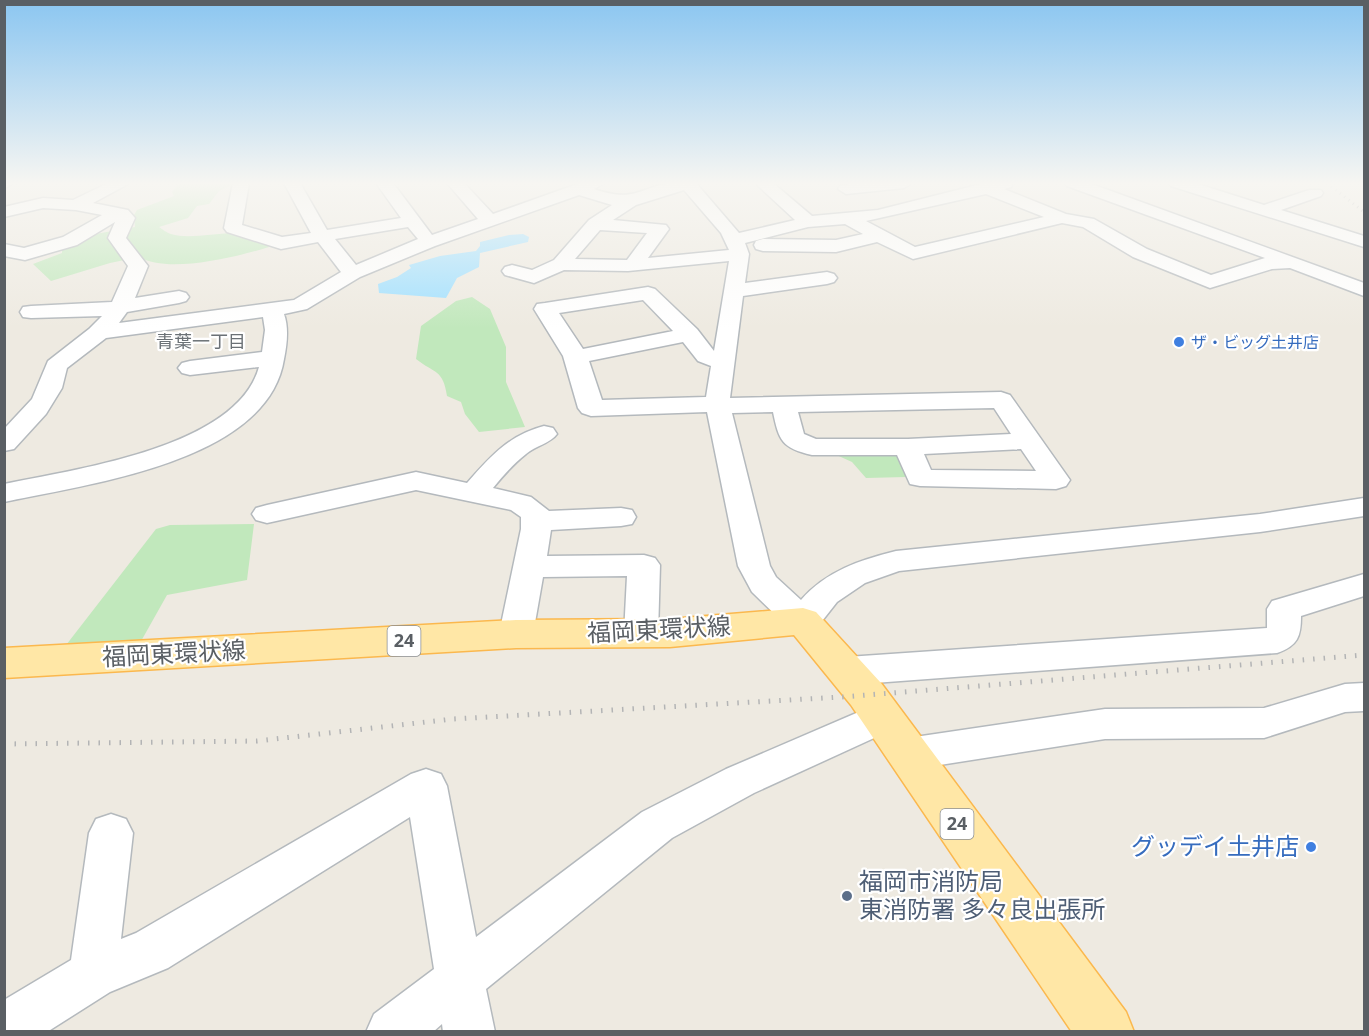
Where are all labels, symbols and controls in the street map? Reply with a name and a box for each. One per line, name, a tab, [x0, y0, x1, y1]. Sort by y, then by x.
district label: 青葉一丁目	[156, 329, 246, 353]
place label: ザ・ビッグ土井店	[1191, 331, 1319, 353]
marker: ザ・ビッグ土井店	[1172, 335, 1186, 349]
street label: 福岡東環状線	[586, 608, 732, 649]
road number: 24	[388, 626, 420, 656]
street label: 福岡東環状線	[101, 632, 247, 673]
road number: 24	[940, 809, 974, 839]
place label: グッデイ土井店	[1131, 829, 1299, 862]
marker: グッデイ土井店	[1304, 840, 1318, 854]
place label: 福岡市消防局 東消防署 多々良出張所	[859, 864, 1105, 925]
marker: 福岡市消防局 東消防署 多々良出張所	[840, 889, 854, 903]

